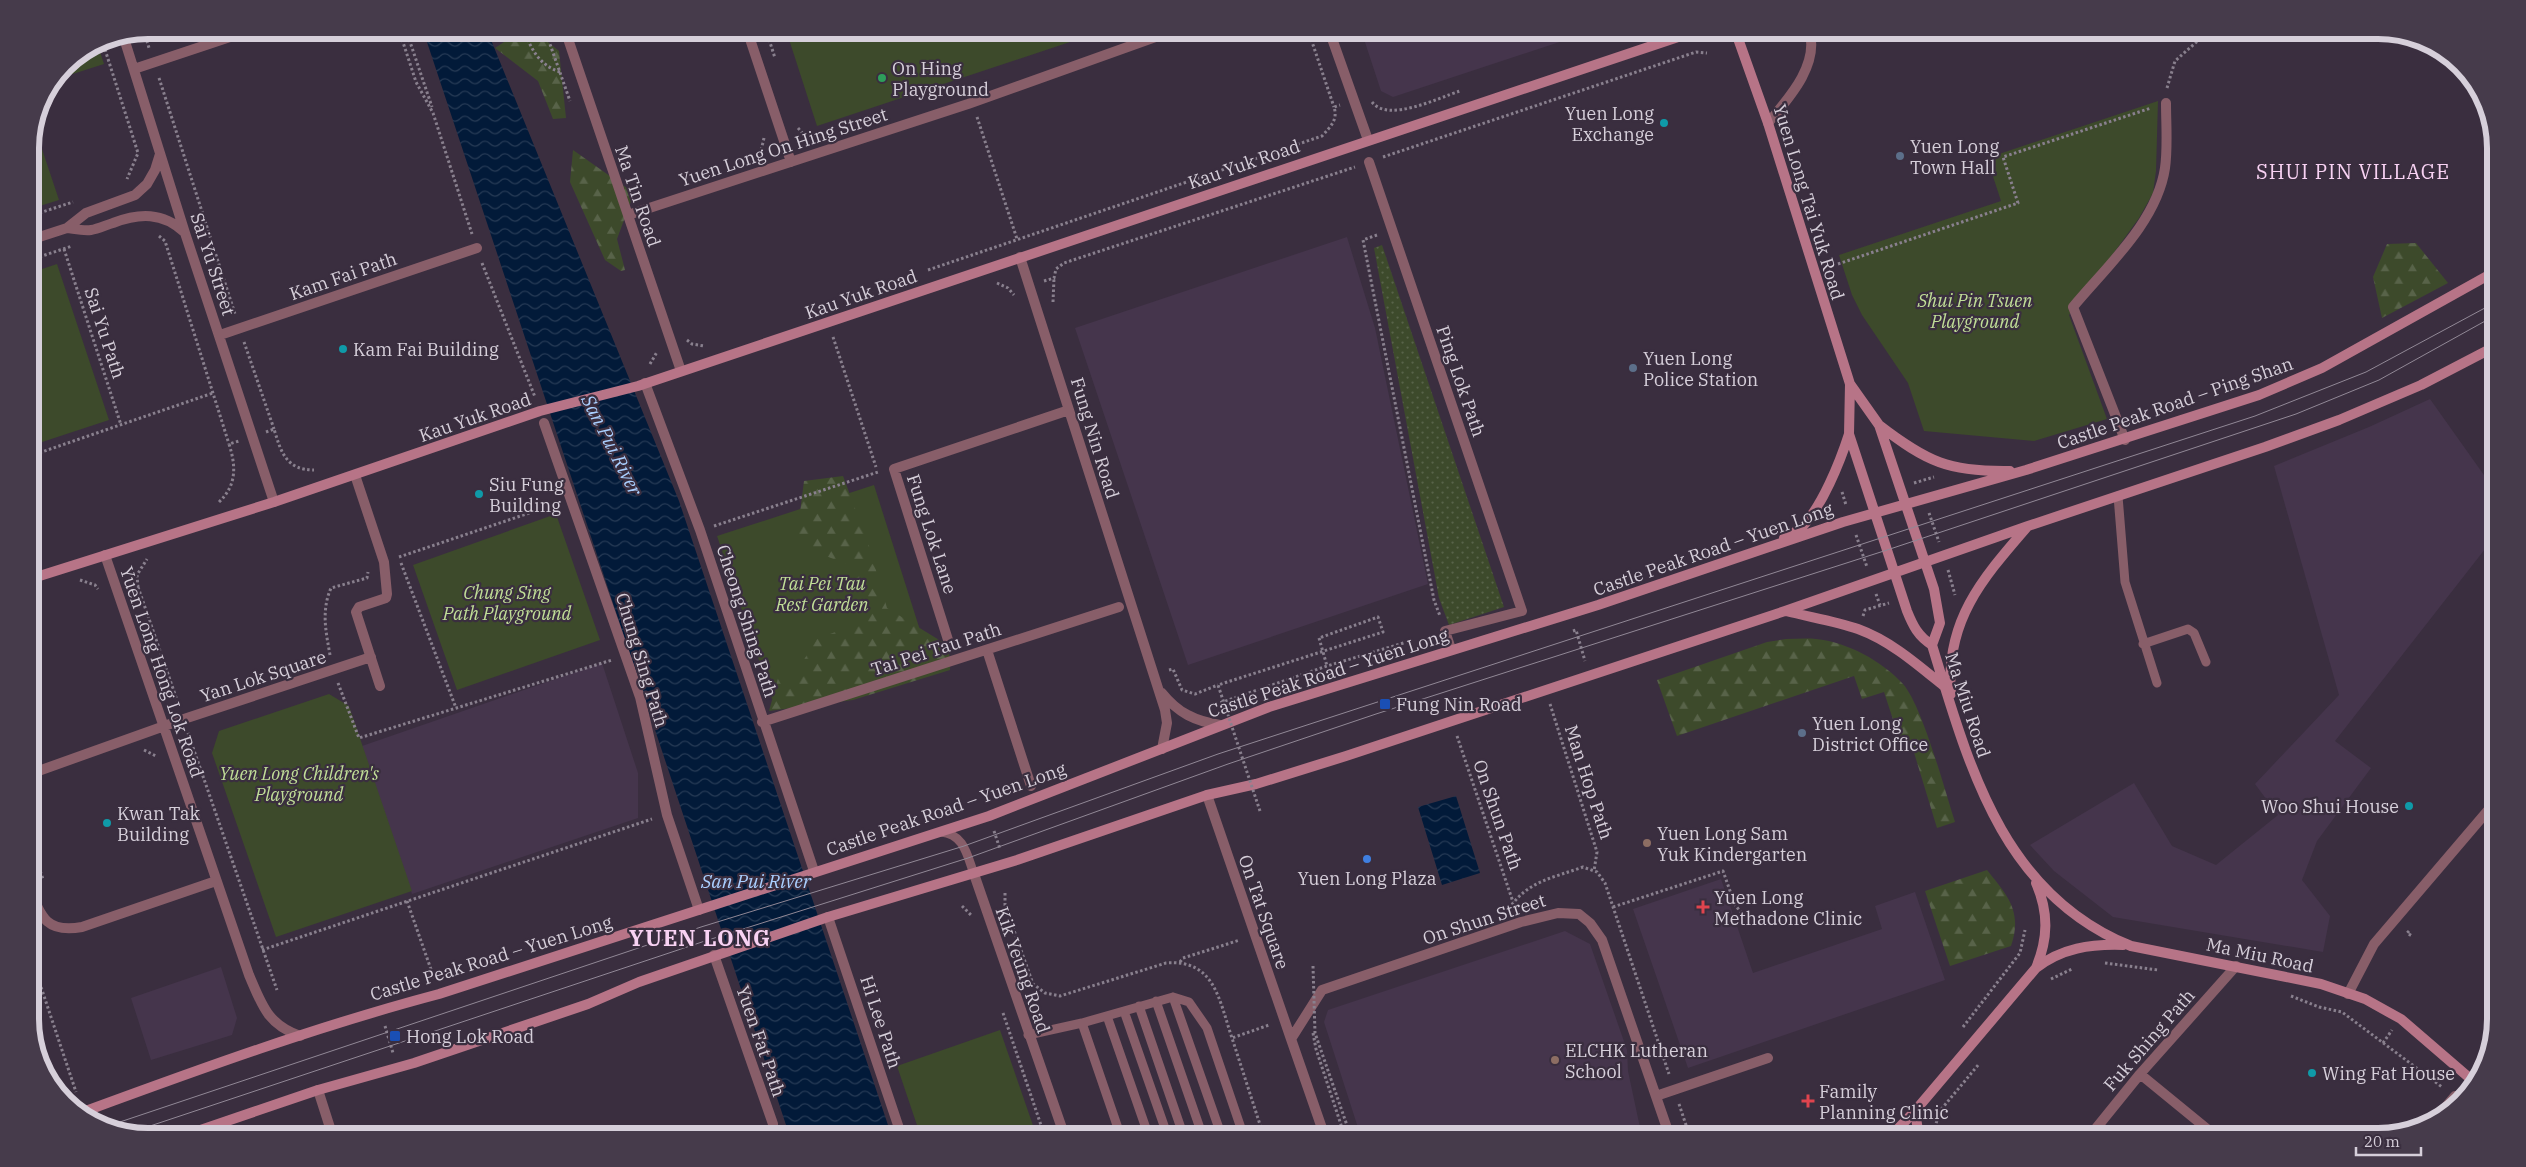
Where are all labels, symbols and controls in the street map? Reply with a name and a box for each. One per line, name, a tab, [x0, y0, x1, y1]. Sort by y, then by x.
place label: On Hing Playground	[892, 57, 989, 101]
marker: On Hing Playground	[876, 72, 888, 84]
street label: Yuen Long Tai Yuk Road	[1768, 101, 1850, 303]
street label: Yuen Long On Hing Street	[676, 102, 890, 192]
place label: Yuen Long Exchange	[1565, 102, 1654, 146]
marker: Yuen Long Exchange	[1658, 117, 1670, 129]
street label: Kau Yuk Road	[1185, 134, 1303, 194]
place label: Yuen Long Town Hall	[1910, 135, 2000, 179]
street label: Ma Tin Road	[610, 142, 666, 250]
marker: Yuen Long Town Hall	[1894, 150, 1906, 162]
district label: SHUI PIN VILLAGE	[2256, 158, 2450, 185]
street label: Sai Yu Street	[186, 210, 240, 318]
street label: Kam Fai Path	[286, 247, 400, 305]
street label: Kau Yuk Road	[802, 264, 920, 324]
street label: Sai Yu Path	[79, 285, 131, 381]
park label: Shui Pin Tsuen Playground	[1916, 289, 2033, 333]
street label: Ping Lok Path	[1431, 322, 1491, 440]
place label: Kam Fai Building	[353, 338, 499, 361]
marker: Kam Fai Building	[337, 343, 349, 355]
place label: Yuen Long Police Station	[1643, 347, 1758, 391]
street label: Castle Peak Road – Ping Shan	[2054, 352, 2296, 454]
marker: Yuen Long Police Station	[1627, 362, 1639, 374]
street label: Fung Nin Road	[1066, 375, 1124, 502]
street label: Kau Yuk Road	[416, 387, 534, 447]
water label: San Pui River	[576, 390, 648, 500]
street label: Fung Lok Lane	[902, 471, 962, 597]
place label: Siu Fung Building	[489, 473, 564, 517]
marker: Siu Fung Building	[473, 488, 485, 500]
street label: Castle Peak Road – Yuen Long	[1590, 497, 1836, 601]
street label: Cheong Shing Path	[711, 542, 783, 700]
street label: Yuen Long Hong Lok Road	[115, 563, 209, 781]
park label: Tai Pei Tau Rest Garden	[774, 572, 869, 616]
park label: Chung Sing Path Playground	[442, 581, 571, 625]
street label: Chung Sing Path	[611, 590, 673, 730]
street label: Tai Pei Tau Path	[868, 617, 1004, 681]
street label: Castle Peak Road – Yuen Long	[1205, 623, 1452, 723]
street label: Yan Lok Square	[197, 645, 329, 707]
street label: Ma Miu Road	[1940, 649, 1996, 761]
place label: Fung Nin Road	[1396, 693, 1522, 716]
marker: Fung Nin Road	[1378, 697, 1392, 711]
place label: Yuen Long District Office	[1812, 712, 1928, 756]
street label: Man Hop Path	[1560, 722, 1618, 842]
marker: Yuen Long District Office	[1796, 727, 1808, 739]
street label: Castle Peak Road – Yuen Long	[823, 757, 1069, 861]
street label: On Shun Path	[1468, 757, 1528, 873]
park label: Yuen Long Children's Playground	[219, 762, 379, 806]
place label: Woo Shui House	[2261, 795, 2399, 818]
marker: Woo Shui House	[2403, 800, 2415, 812]
place label: Kwan Tak Building	[117, 802, 201, 846]
marker: Kwan Tak Building	[101, 817, 113, 829]
place label: Yuen Long Sam Yuk Kindergarten	[1657, 822, 1807, 866]
marker: Yuen Long Sam Yuk Kindergarten	[1641, 837, 1653, 849]
street label: On Tat Square	[1234, 852, 1294, 972]
marker: Yuen Long Plaza	[1361, 853, 1373, 865]
place label: Yuen Long Plaza	[1298, 867, 1437, 890]
water label: San Pui River	[700, 869, 812, 893]
place label: Yuen Long Methadone Clinic	[1714, 886, 1862, 930]
street label: On Shun Street	[1420, 888, 1548, 950]
marker: Yuen Long Methadone Clinic	[1696, 900, 1710, 914]
street label: Kik Yeung Road	[991, 904, 1055, 1036]
street label: Castle Peak Road – Yuen Long	[367, 910, 615, 1006]
district label: YUEN LONG	[629, 923, 771, 952]
street label: Ma Miu Road	[2204, 932, 2316, 978]
street label: Hi Lee Path	[855, 973, 907, 1071]
street label: Yuen Fat Path	[731, 982, 791, 1100]
street label: Fuk Shing Path	[2098, 984, 2200, 1096]
place label: Hong Lok Road	[406, 1025, 534, 1048]
marker: Hong Lok Road	[388, 1029, 402, 1043]
place label: ELCHK Lutheran School	[1565, 1039, 1708, 1083]
marker: ELCHK Lutheran School	[1549, 1054, 1561, 1066]
place label: Wing Fat House	[2322, 1062, 2455, 1085]
marker: Wing Fat House	[2306, 1067, 2318, 1079]
place label: Family Planning Clinic	[1819, 1080, 1949, 1124]
marker: Family Planning Clinic	[1801, 1094, 1815, 1108]
scale bar	[2356, 1124, 2421, 1156]
text: 20 m	[2364, 1132, 2400, 1151]

